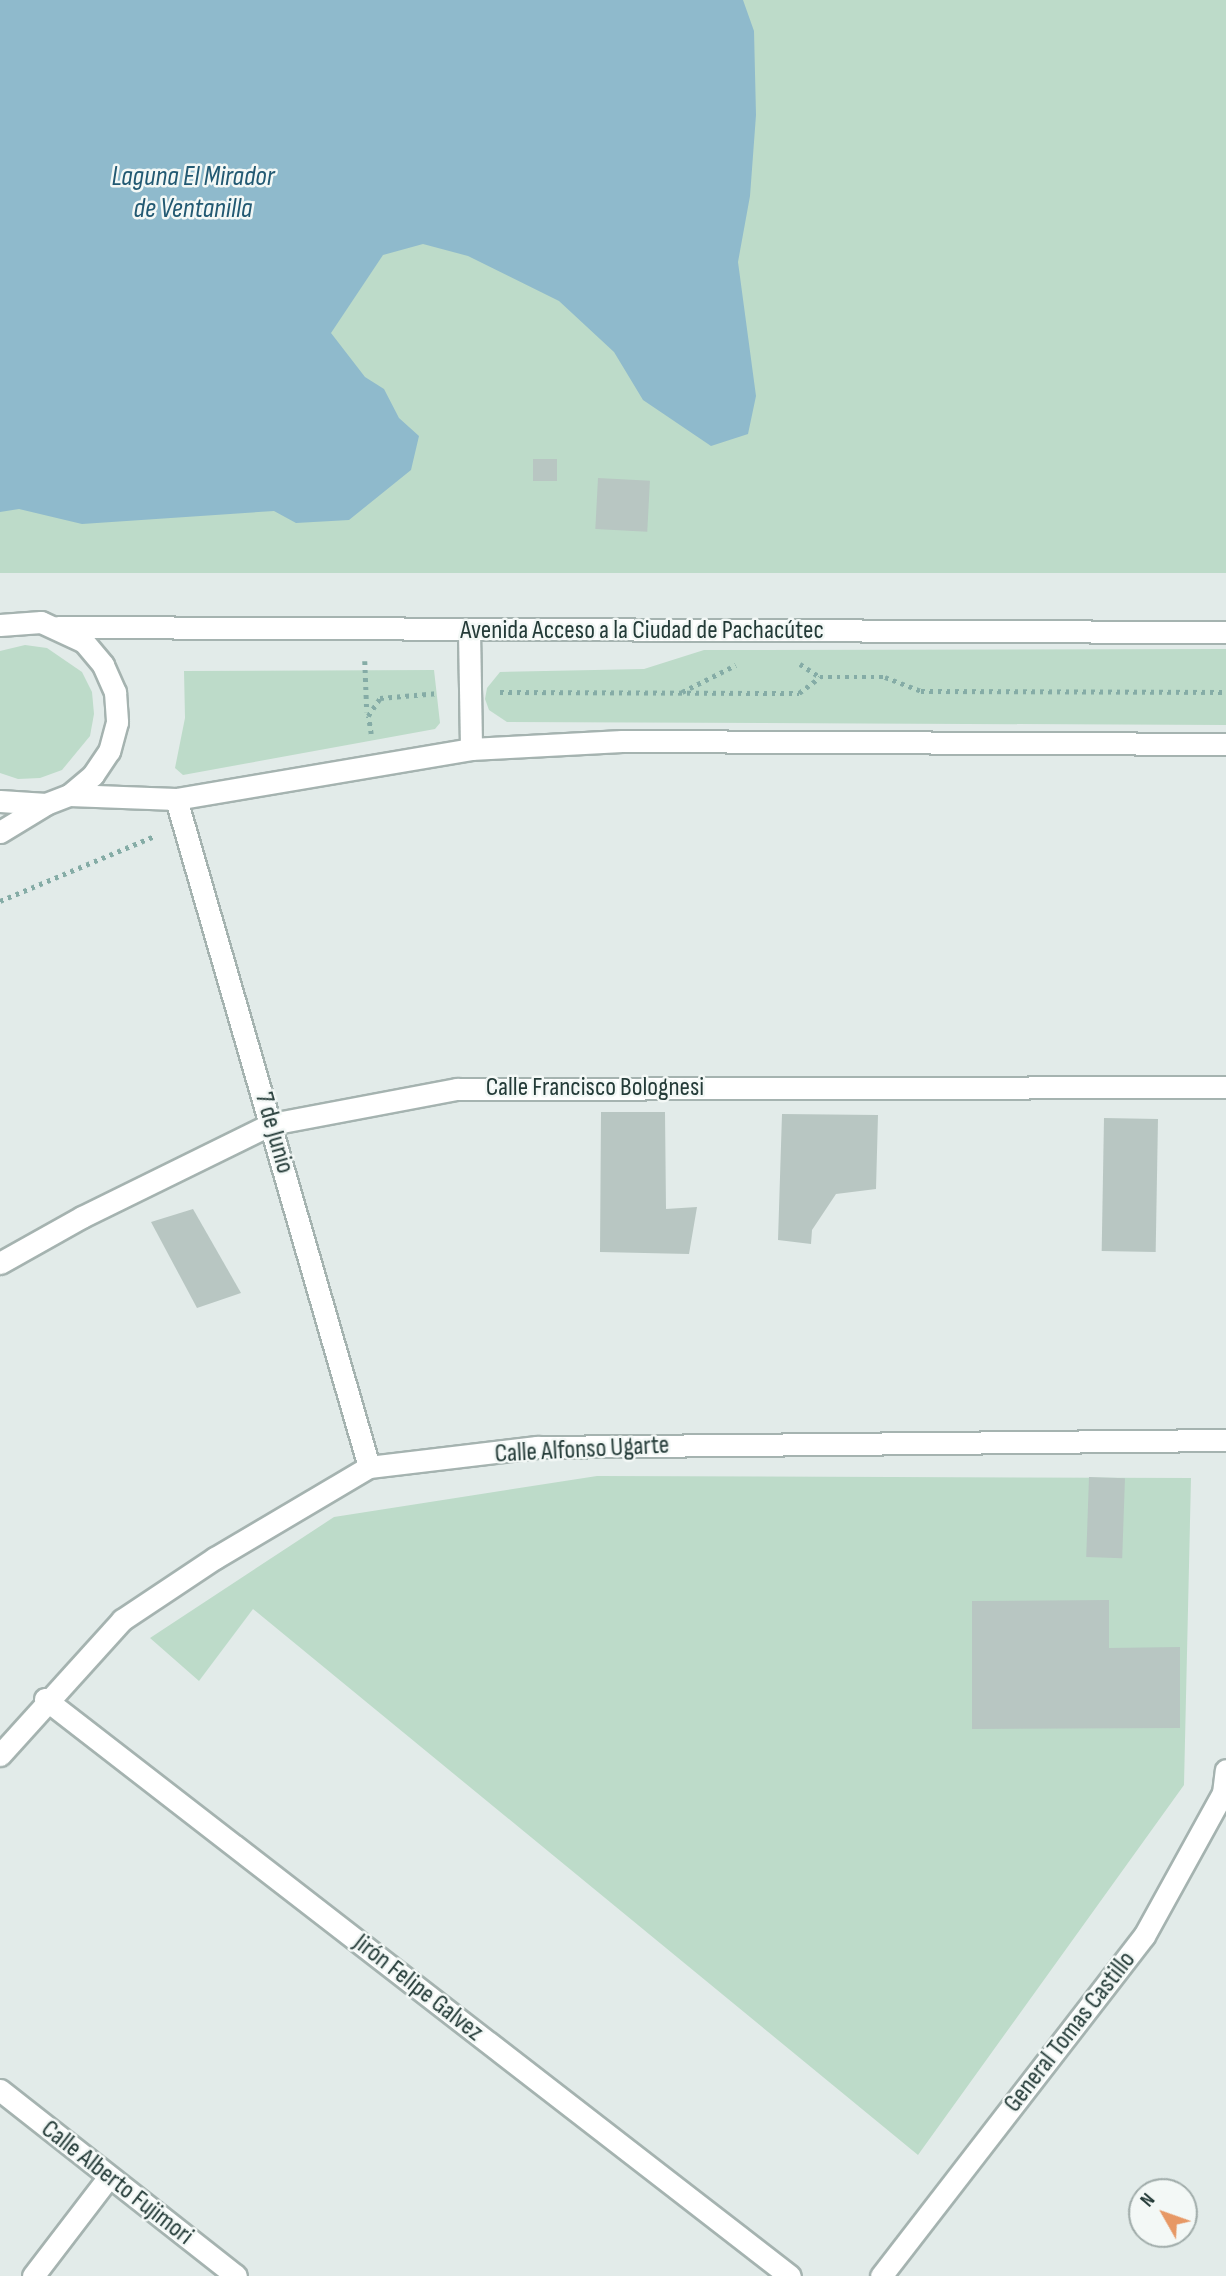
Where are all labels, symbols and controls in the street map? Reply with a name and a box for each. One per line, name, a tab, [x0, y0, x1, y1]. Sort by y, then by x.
water label: Laguna El Mirador de Ventanilla	[111, 160, 275, 226]
street label: Avenida Acceso a la Ciudad de Pachacútec	[460, 615, 824, 647]
street label: Calle Francisco Bolognesi	[486, 1072, 704, 1104]
street label: 7 de Junio	[248, 1089, 300, 1177]
street label: Calle Alfonso Ugarte	[494, 1430, 670, 1470]
street label: Jirón Felipe Galvez	[347, 1928, 489, 2048]
street label: General Tomas Castillo	[997, 1945, 1143, 2119]
street label: Calle Alberto Fujimori	[35, 2114, 199, 2252]
north arrow	[1128, 2178, 1198, 2248]
text: N	[1136, 2189, 1160, 2212]

